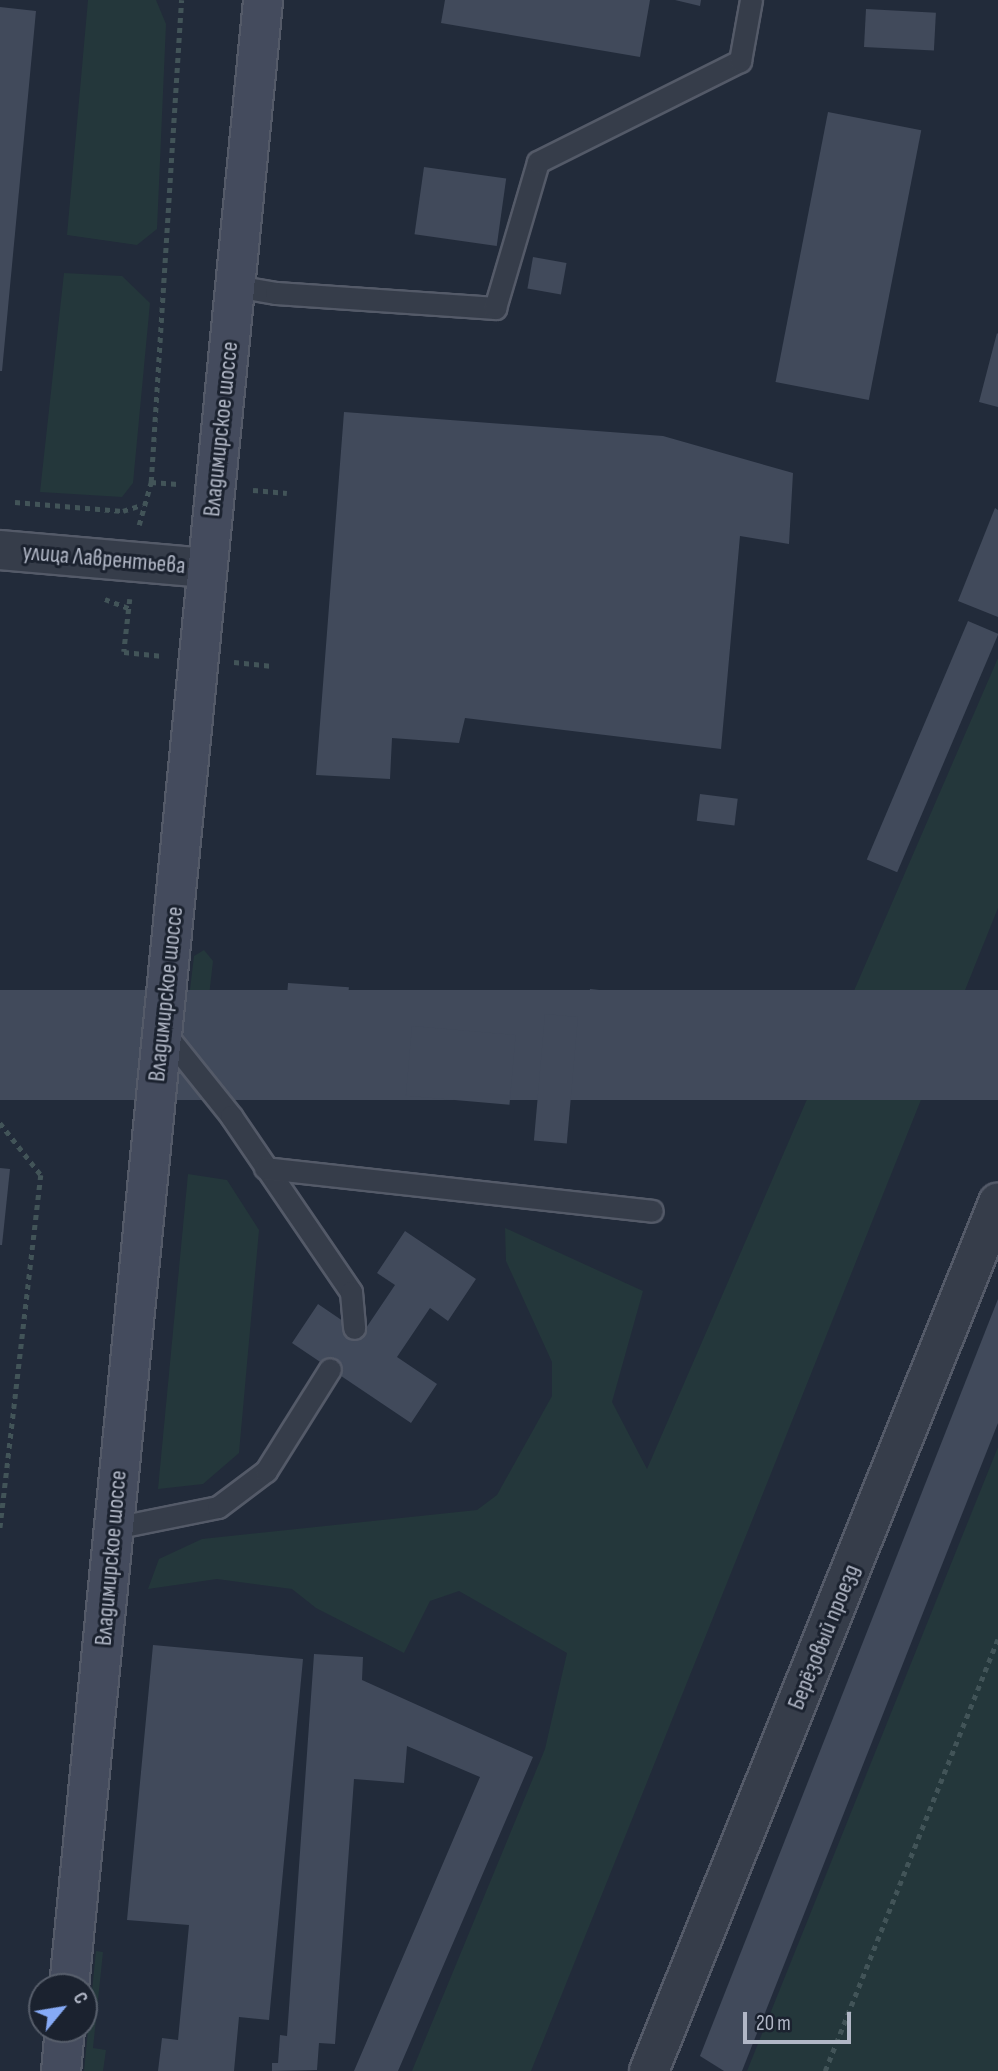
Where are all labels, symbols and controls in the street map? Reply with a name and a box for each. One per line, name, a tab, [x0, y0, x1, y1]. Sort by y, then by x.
street label: Владимирское шоссе	[197, 340, 245, 518]
street label: улица Лаврентьева	[21, 538, 187, 580]
street label: Владимирское шоссе	[142, 905, 190, 1083]
street label: Владимирское шоссе	[89, 1469, 133, 1647]
street label: Берёзовый проезд	[782, 1560, 866, 1714]
north arrow	[28, 1973, 98, 2043]
text: С	[67, 1988, 92, 2008]
scale bar	[746, 1997, 855, 2041]
text: 20 m	[756, 2011, 791, 2036]

